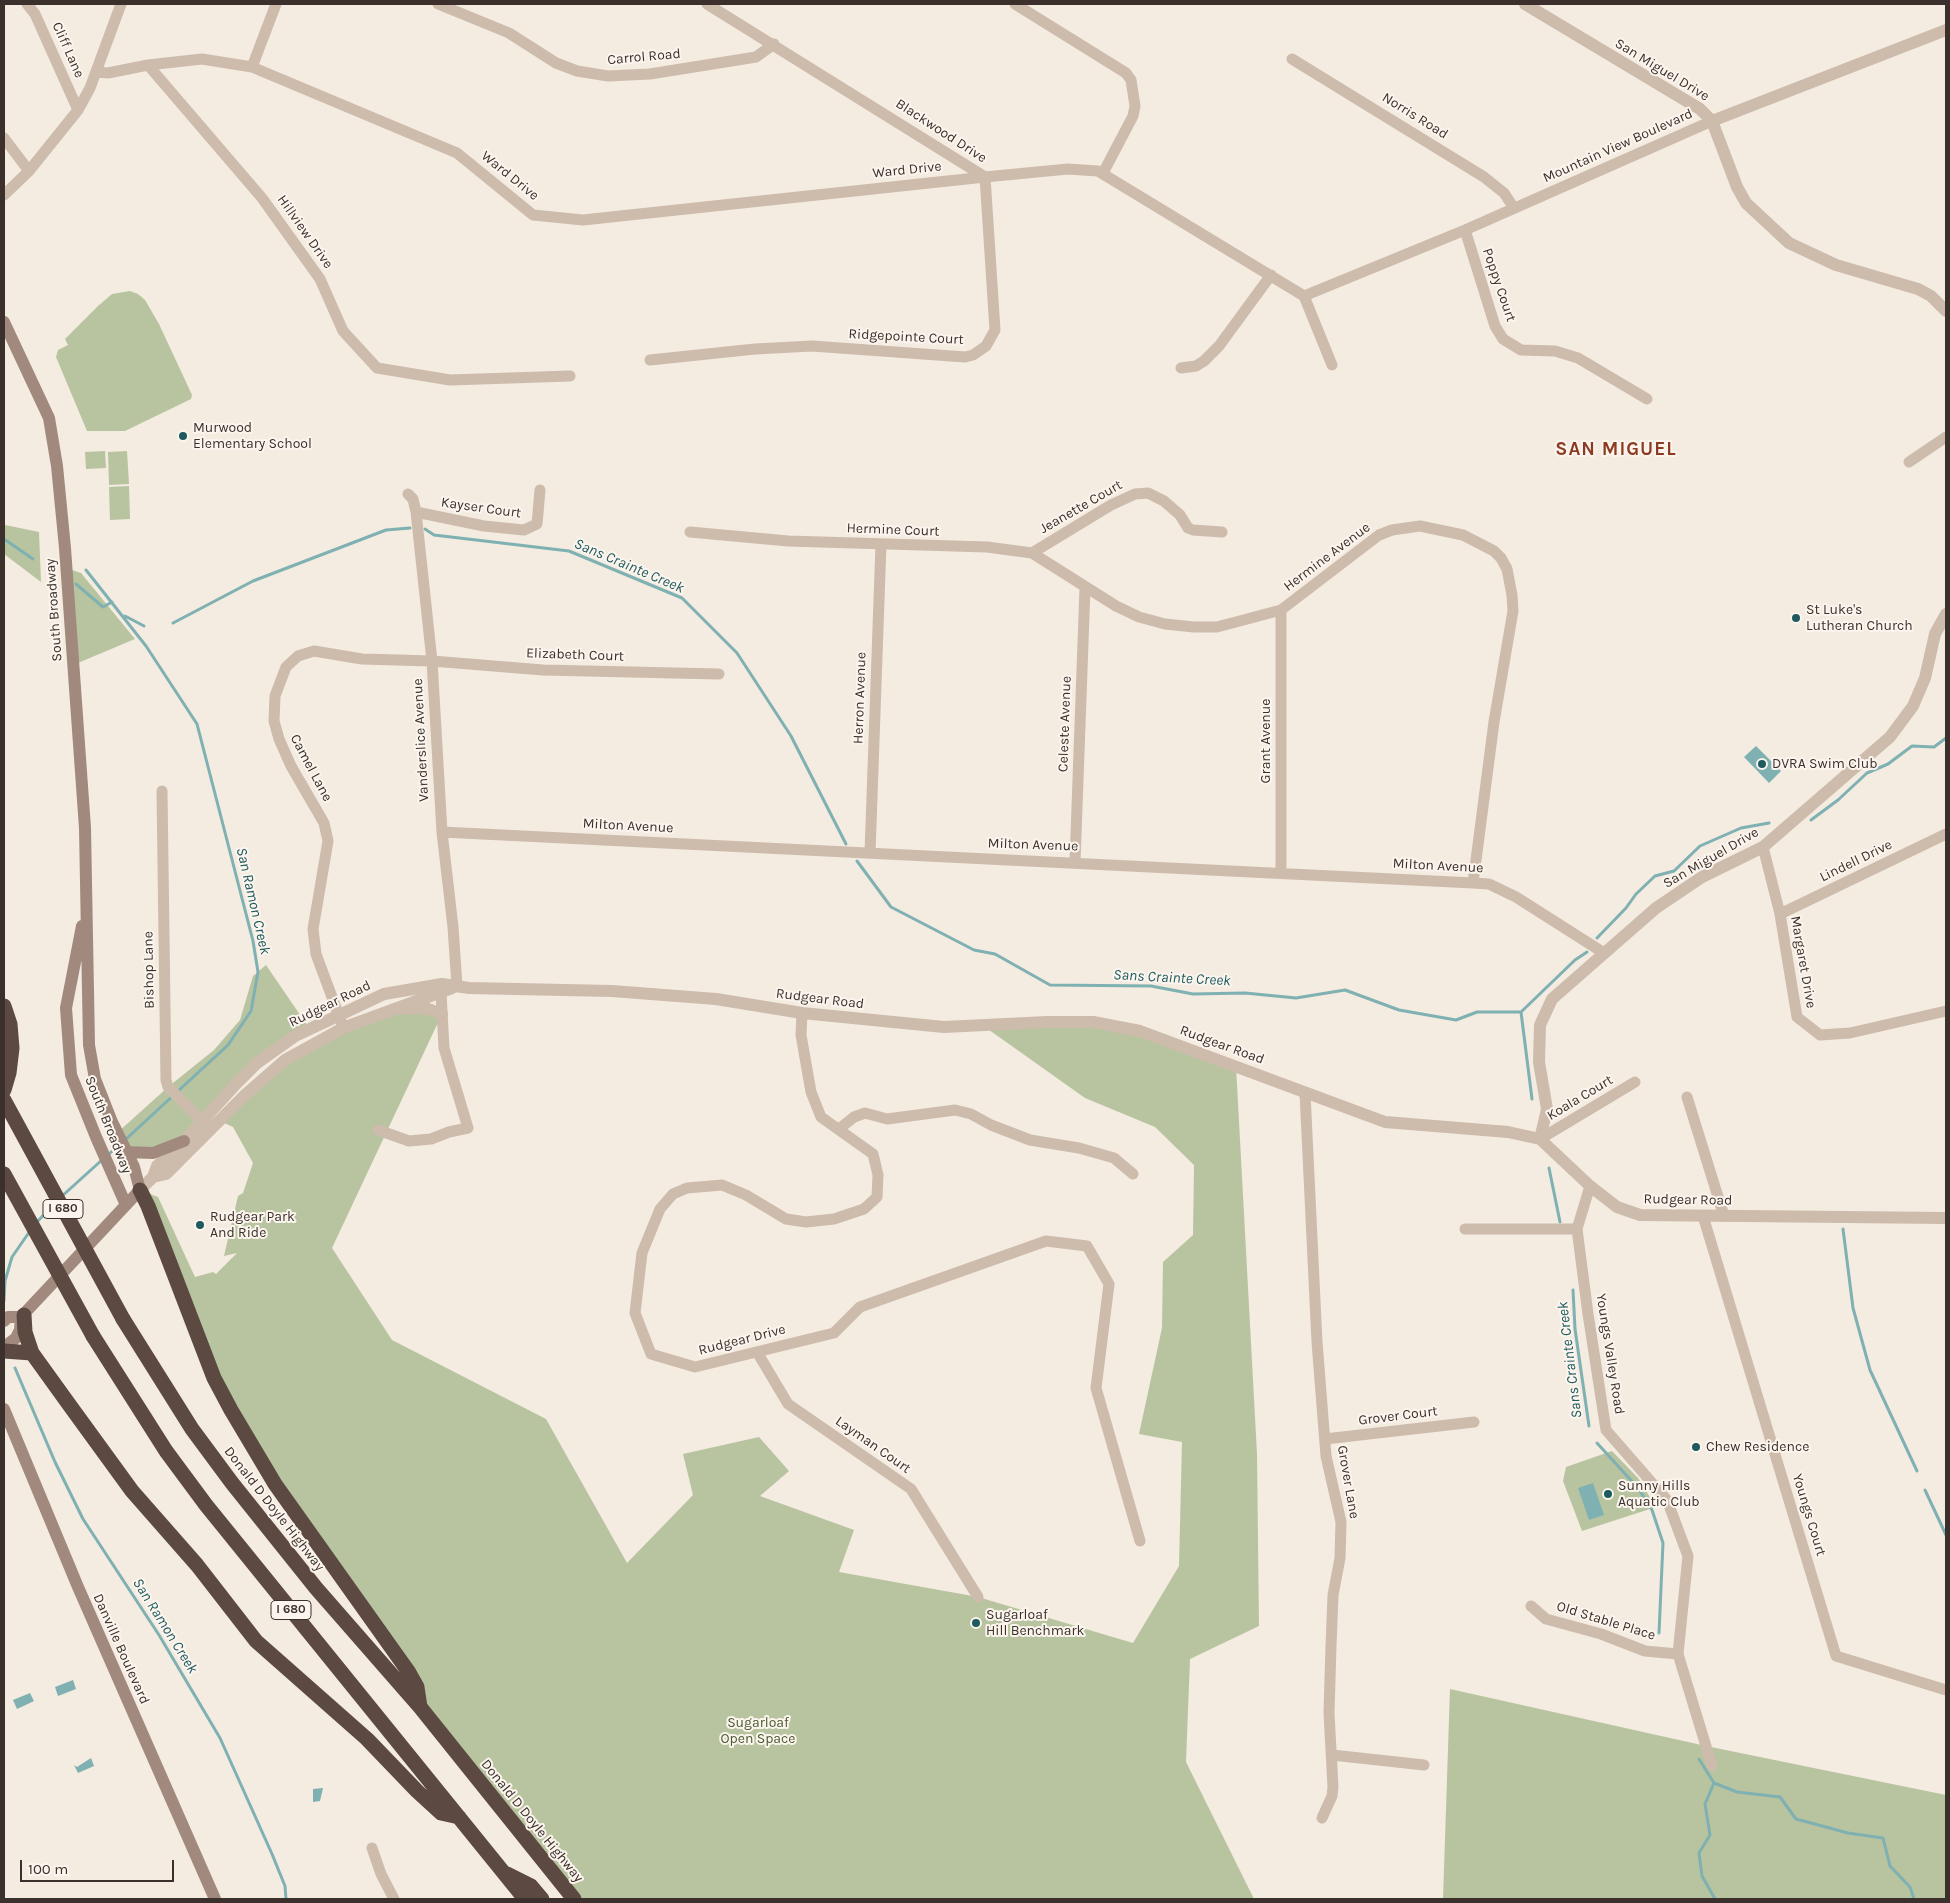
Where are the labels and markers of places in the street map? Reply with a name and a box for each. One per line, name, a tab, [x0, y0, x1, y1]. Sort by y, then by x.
place label: Murwood Elementary School	[193, 420, 312, 452]
marker: Murwood Elementary School	[177, 430, 189, 442]
place label: St Luke's Lutheran Church	[1806, 602, 1913, 634]
marker: St Luke's Lutheran Church	[1790, 612, 1802, 624]
place label: DVRA Swim Club	[1772, 756, 1878, 772]
marker: DVRA Swim Club	[1756, 758, 1768, 770]
place label: Rudgear Park And Ride	[210, 1209, 295, 1242]
marker: Rudgear Park And Ride	[194, 1219, 206, 1231]
place label: Chew Residence	[1706, 1439, 1809, 1455]
marker: Chew Residence	[1690, 1441, 1702, 1453]
place label: Sunny Hills Aquatic Club	[1618, 1478, 1700, 1510]
marker: Sunny Hills Aquatic Club	[1602, 1488, 1614, 1500]
place label: Sugarloaf Hill Benchmark	[986, 1607, 1084, 1640]
marker: Sugarloaf Hill Benchmark	[970, 1617, 982, 1629]

